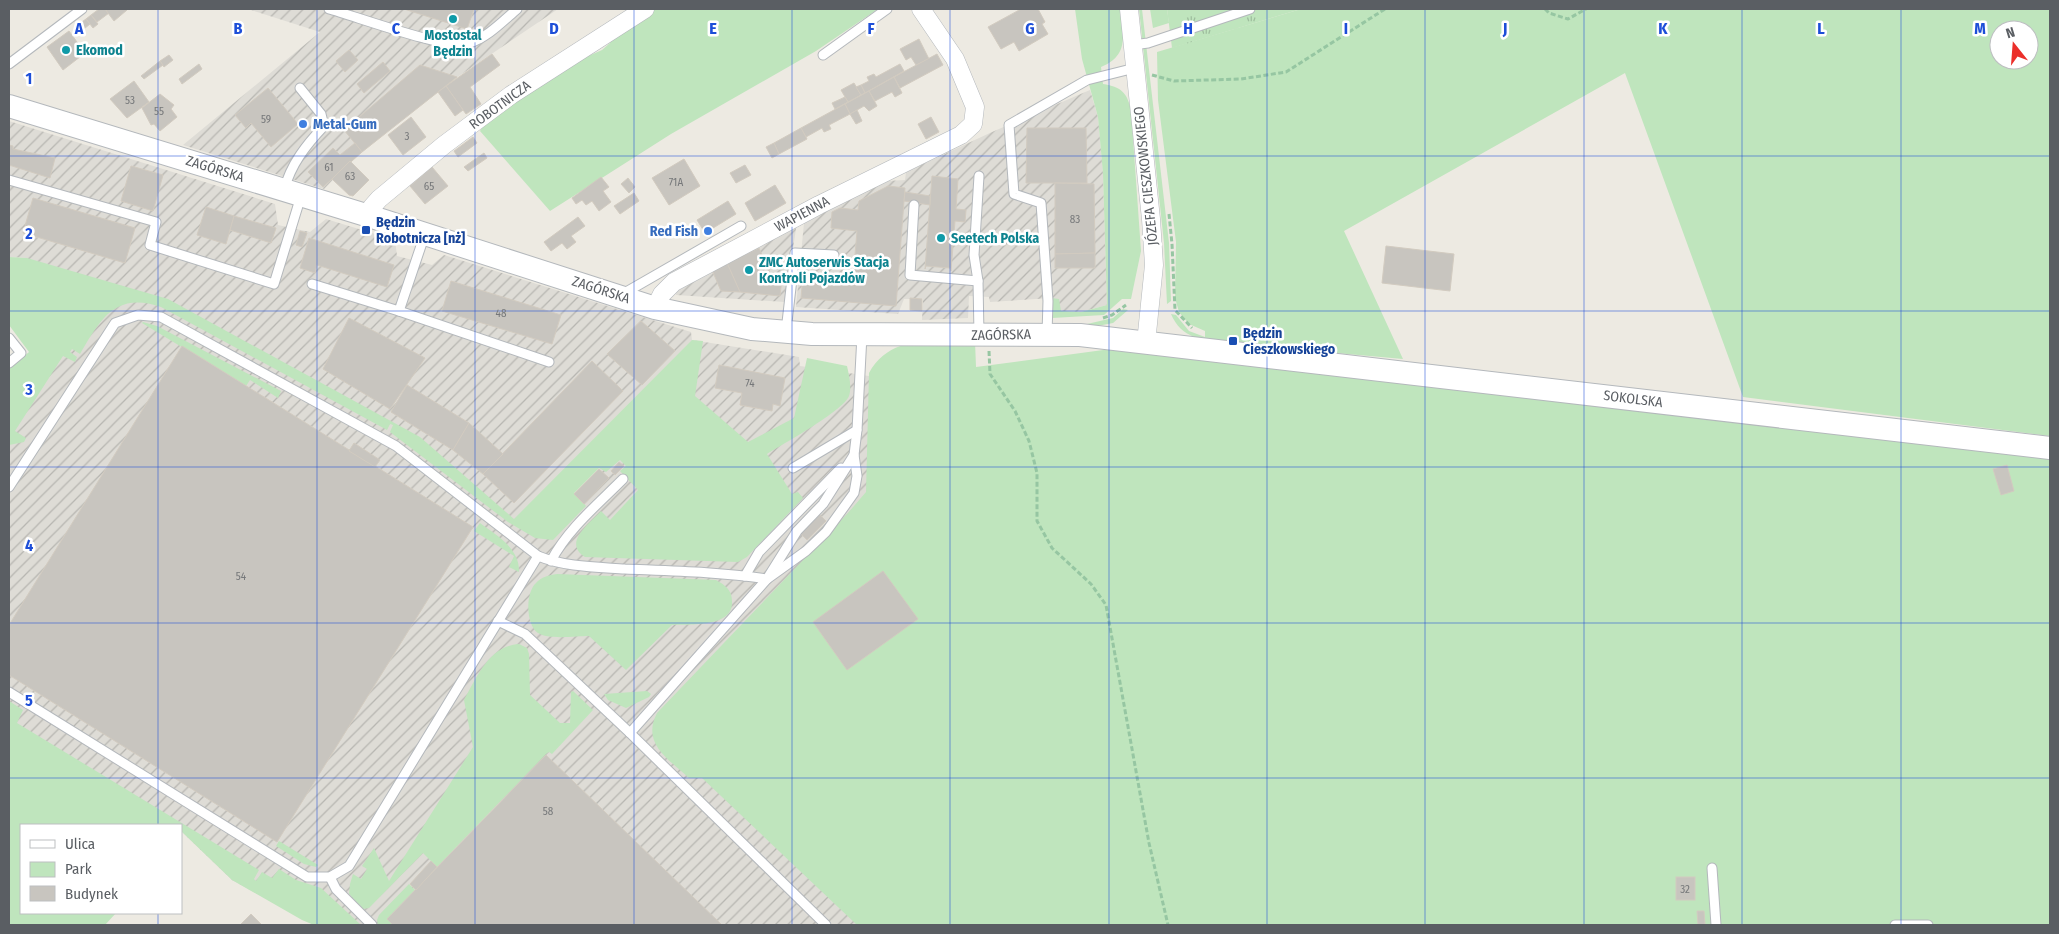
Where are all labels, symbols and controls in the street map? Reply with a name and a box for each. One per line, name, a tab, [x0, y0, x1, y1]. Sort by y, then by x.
marker: Mostostal Będzin	[447, 13, 459, 25]
text: A	[74, 19, 84, 38]
text: B	[234, 19, 243, 38]
text: C	[392, 19, 401, 38]
text: D	[549, 19, 559, 38]
text: E	[709, 19, 717, 38]
text: F	[867, 19, 875, 38]
text: G	[1025, 19, 1035, 38]
text: H	[1183, 19, 1193, 38]
text: I	[1344, 19, 1348, 38]
text: J	[1502, 19, 1507, 38]
text: K	[1658, 19, 1668, 38]
text: L	[1817, 19, 1825, 38]
text: M	[1974, 19, 1986, 38]
north arrow	[1989, 20, 2039, 70]
text: N	[2004, 24, 2017, 42]
place label: Mostostal Będzin	[424, 27, 482, 60]
place label: Ekomod	[76, 42, 123, 59]
marker: Ekomod	[60, 44, 72, 56]
text: 1	[26, 69, 32, 88]
street label: ROBOTNICZA	[466, 77, 535, 133]
house number: 53	[125, 94, 135, 107]
house number: 55	[154, 105, 164, 118]
street label: JÓZEFA CIESZKOWSKIEGO	[1129, 105, 1162, 246]
house number: 59	[261, 113, 271, 126]
place label: Metal-Gum	[313, 116, 377, 133]
marker: Metal-Gum	[297, 118, 309, 130]
house number: 3	[405, 130, 410, 143]
street label: ZAGÓRSKA	[184, 151, 247, 186]
house number: 61	[324, 161, 334, 174]
house number: 63	[345, 170, 355, 183]
house number: 71A	[669, 176, 683, 189]
house number: 65	[424, 180, 434, 193]
street label: WAPIENNA	[772, 192, 833, 236]
house number: 83	[1070, 213, 1080, 226]
place label: Będzin Robotnicza [nż]	[376, 214, 465, 247]
place label: Red Fish	[650, 223, 698, 240]
text: 2	[24, 224, 33, 243]
marker: Będzin Robotnicza [nż]	[360, 224, 372, 236]
marker: Red Fish	[702, 225, 714, 237]
place label: Seetech Polska	[951, 230, 1039, 247]
marker: Seetech Polska	[935, 232, 947, 244]
place label: ZMC Autoserwis Stacja Kontroli Pojazdów	[759, 254, 889, 287]
marker: ZMC Autoserwis Stacja Kontroli Pojazdów	[743, 264, 755, 276]
street label: ZAGÓRSKA	[570, 272, 633, 308]
house number: 48	[496, 307, 507, 320]
street label: ZAGÓRSKA	[971, 325, 1032, 344]
place label: Będzin Cieszkowskiego	[1243, 325, 1336, 358]
marker: Będzin Cieszkowskiego	[1227, 335, 1239, 347]
house number: 74	[745, 377, 755, 390]
text: 3	[24, 380, 33, 399]
street label: SOKOLSKA	[1602, 387, 1664, 411]
text: 4	[25, 536, 33, 555]
house number: 54	[236, 570, 247, 583]
text: 5	[25, 691, 33, 710]
house number: 58	[543, 805, 554, 818]
legend	[20, 824, 182, 914]
text: Ulica	[65, 835, 95, 853]
text: Park	[65, 860, 92, 878]
house number: 32	[1680, 883, 1690, 896]
text: Budynek	[65, 885, 118, 903]

